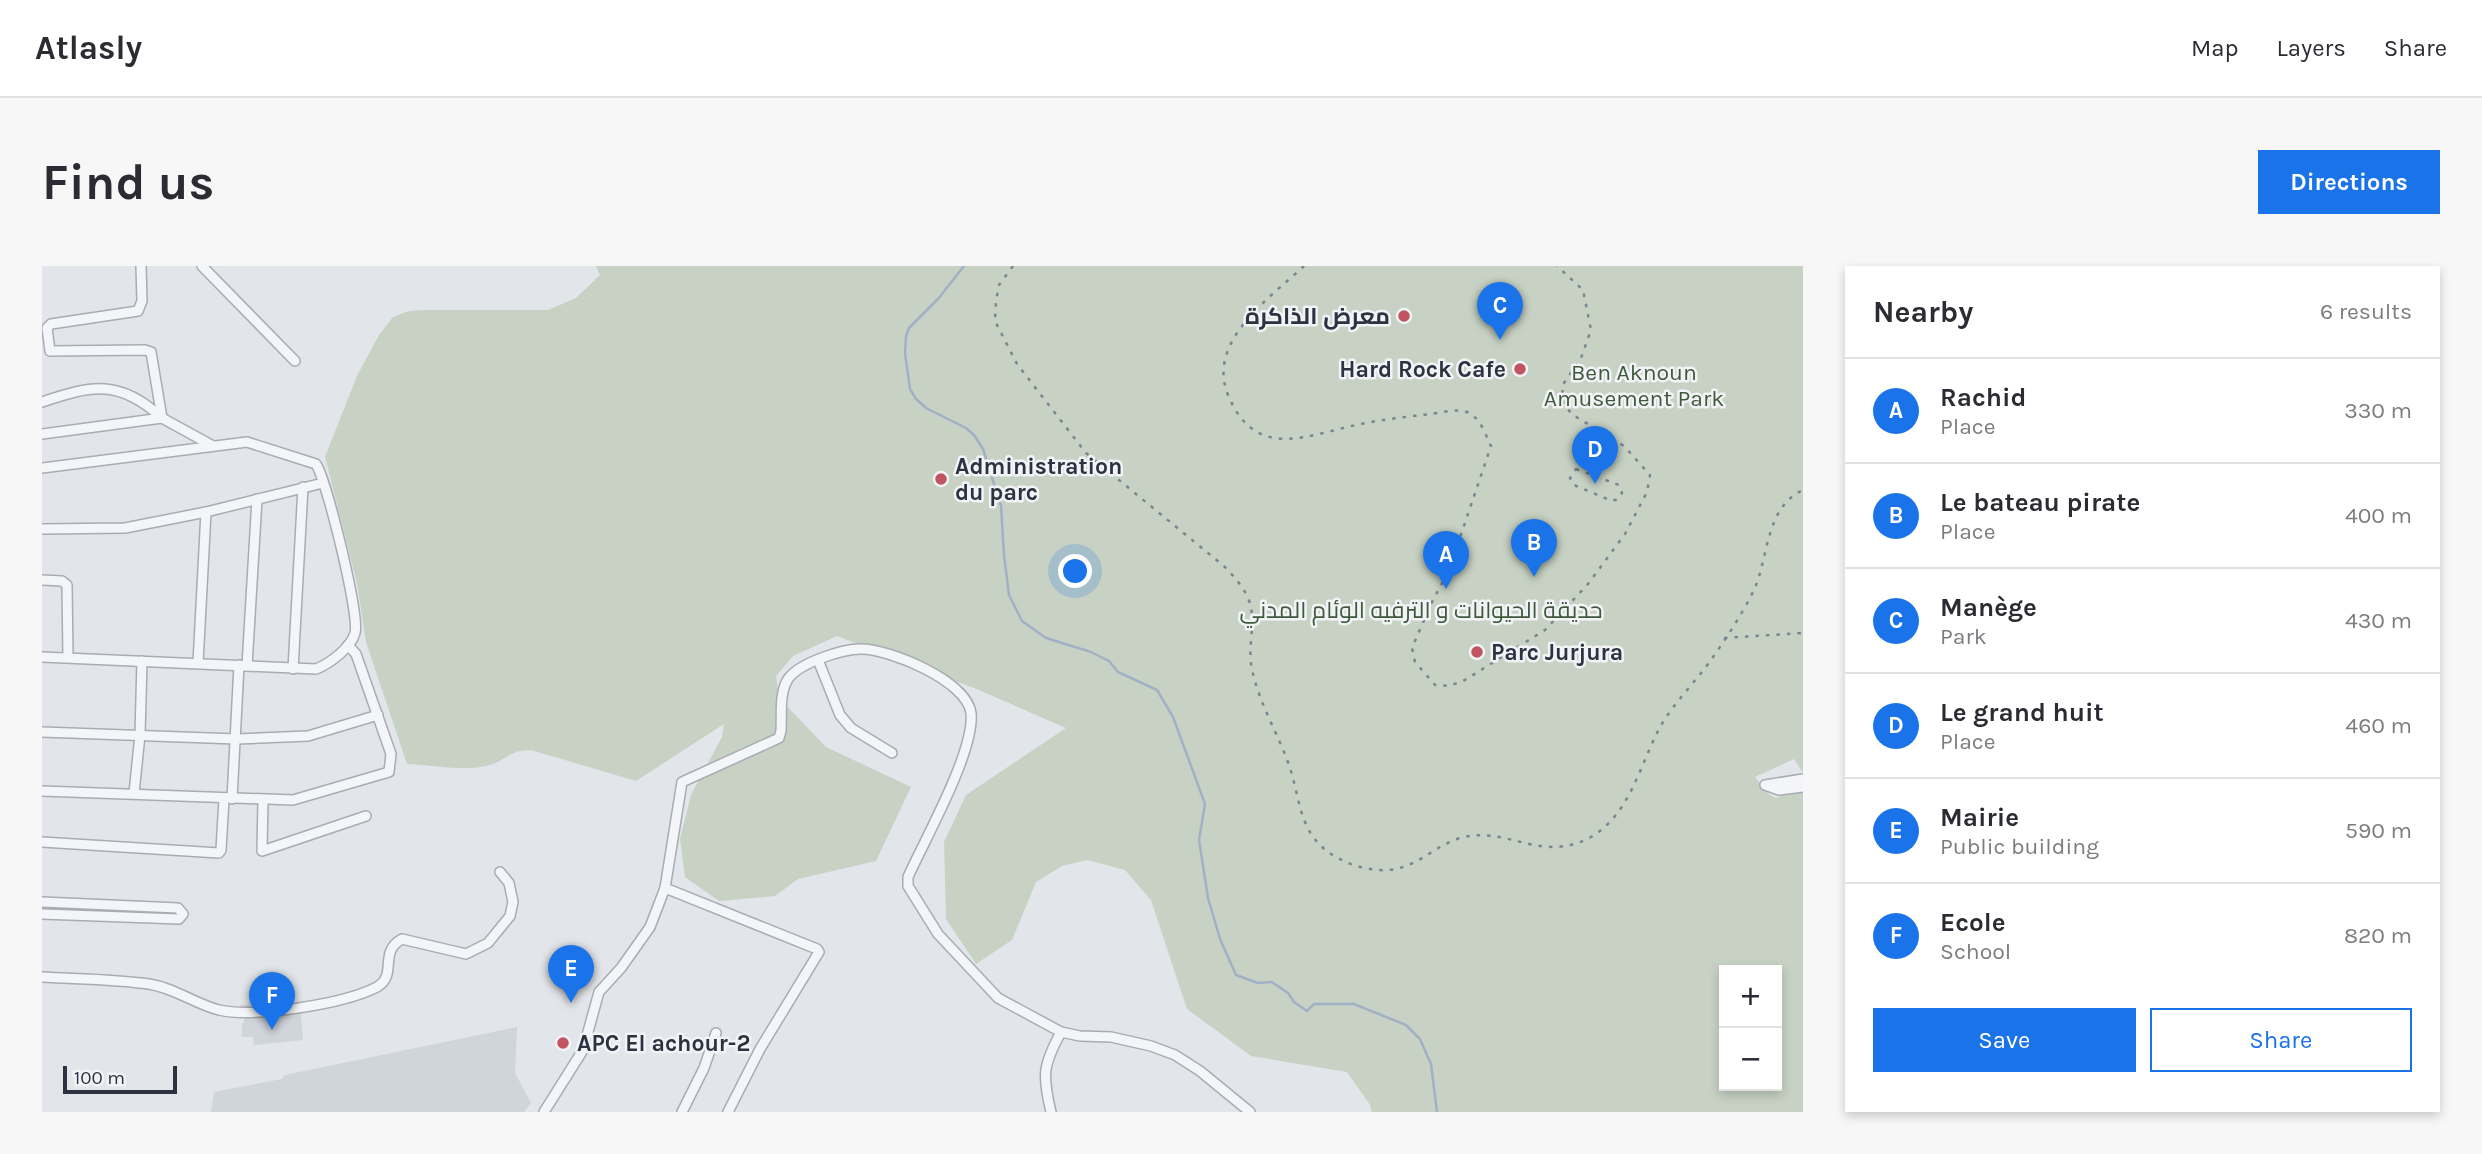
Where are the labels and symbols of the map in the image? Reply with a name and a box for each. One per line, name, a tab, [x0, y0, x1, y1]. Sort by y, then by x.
pin: C	[1477, 282, 1523, 340]
place label: معرض الذاكرة	[1245, 303, 1390, 330]
marker: معرض الذاكرة	[1396, 308, 1412, 324]
place label: Hard Rock Cafe	[1339, 356, 1506, 383]
park label: Ben Aknoun Amusement Park	[1544, 359, 1724, 412]
marker: Hard Rock Cafe	[1512, 361, 1528, 377]
pin: D	[1572, 426, 1618, 484]
place label: Administration du parc	[955, 453, 1122, 506]
marker: Administration du parc	[933, 471, 949, 487]
pin: B	[1511, 519, 1557, 577]
pin: A	[1423, 531, 1469, 589]
your location	[1058, 554, 1092, 588]
park label: حديقة الحيوانات و الترفيه الوئام المدني	[1240, 597, 1602, 628]
place label: Parc Jurjura	[1491, 639, 1623, 666]
marker: Parc Jurjura	[1469, 644, 1485, 660]
pin: E	[548, 945, 594, 1003]
pin: F	[249, 972, 295, 1030]
place label: APC El achour-2	[577, 1030, 750, 1057]
marker: APC El achour-2	[555, 1035, 571, 1051]
scale bar	[63, 1063, 177, 1095]

